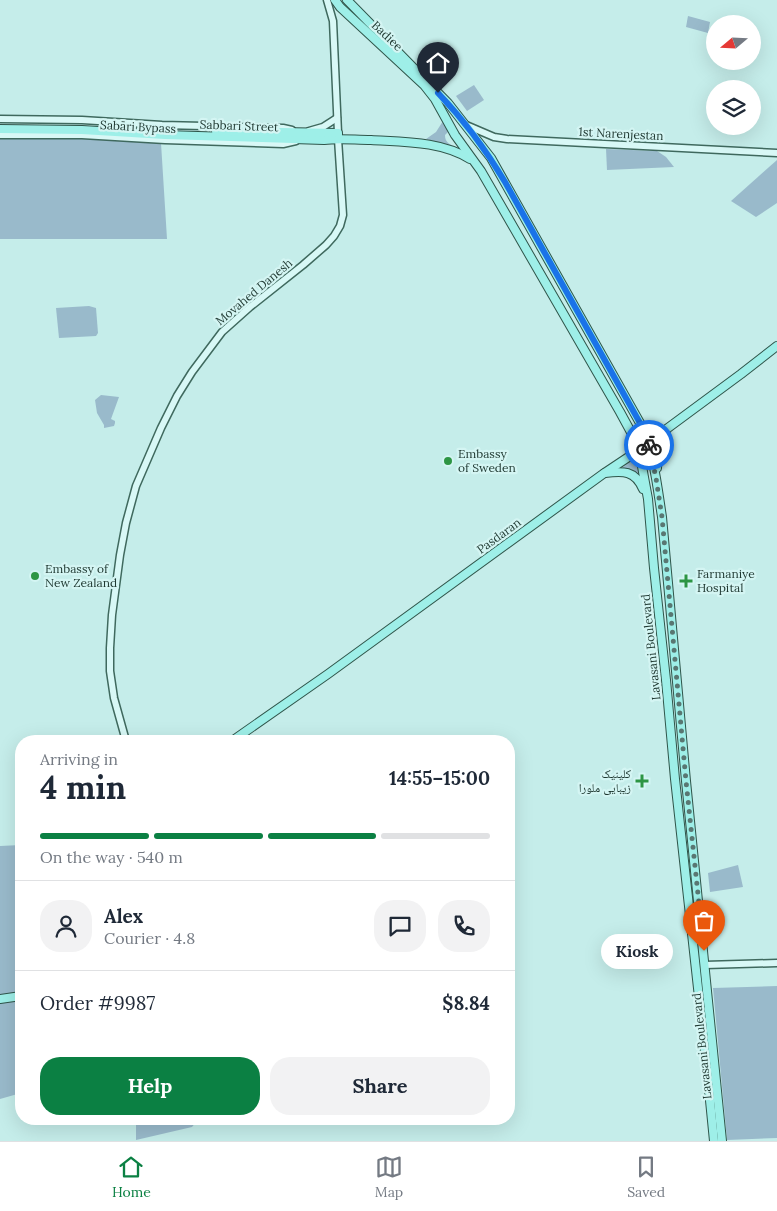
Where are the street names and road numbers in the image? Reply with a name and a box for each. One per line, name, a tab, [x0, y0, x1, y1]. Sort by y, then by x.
street label: Badiee	[369, 17, 406, 54]
street label: Sabāri Bypass	[100, 117, 177, 136]
street label: Sabbari Street	[199, 117, 279, 134]
street label: 1st Narenjestan	[578, 124, 664, 143]
street label: Movahed Danesh	[212, 255, 295, 328]
street label: Pasdaran	[474, 515, 524, 557]
street label: Lavasani Boulevard	[637, 593, 664, 701]
street label: Lavasani Boulevard	[688, 992, 715, 1100]

